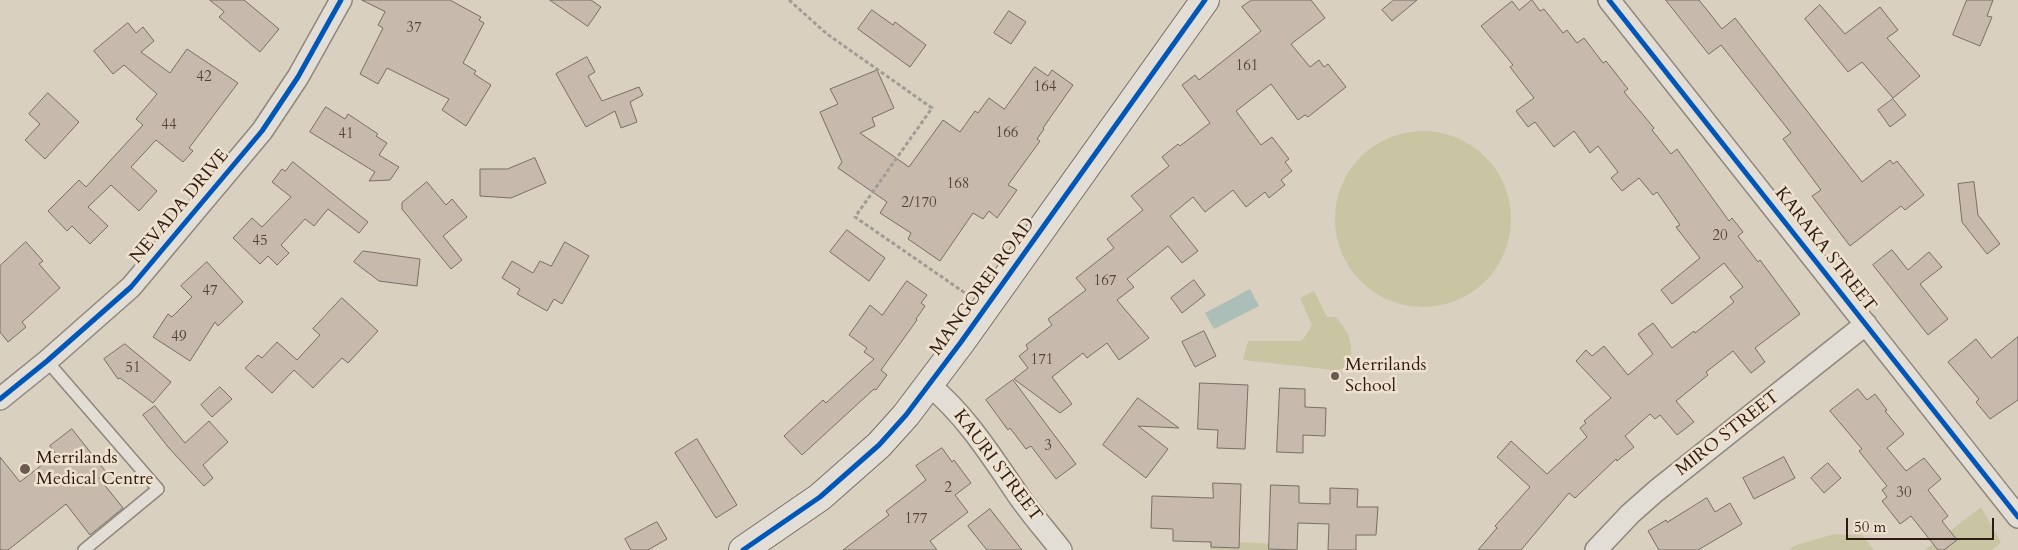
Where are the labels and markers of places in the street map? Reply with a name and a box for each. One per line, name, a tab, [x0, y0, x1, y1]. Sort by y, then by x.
place label: Merrilands School	[1345, 355, 1427, 398]
marker: Merrilands School	[1329, 370, 1341, 382]
place label: Merrilands Medical Centre	[36, 448, 154, 490]
marker: Merrilands Medical Centre	[18, 462, 32, 476]

